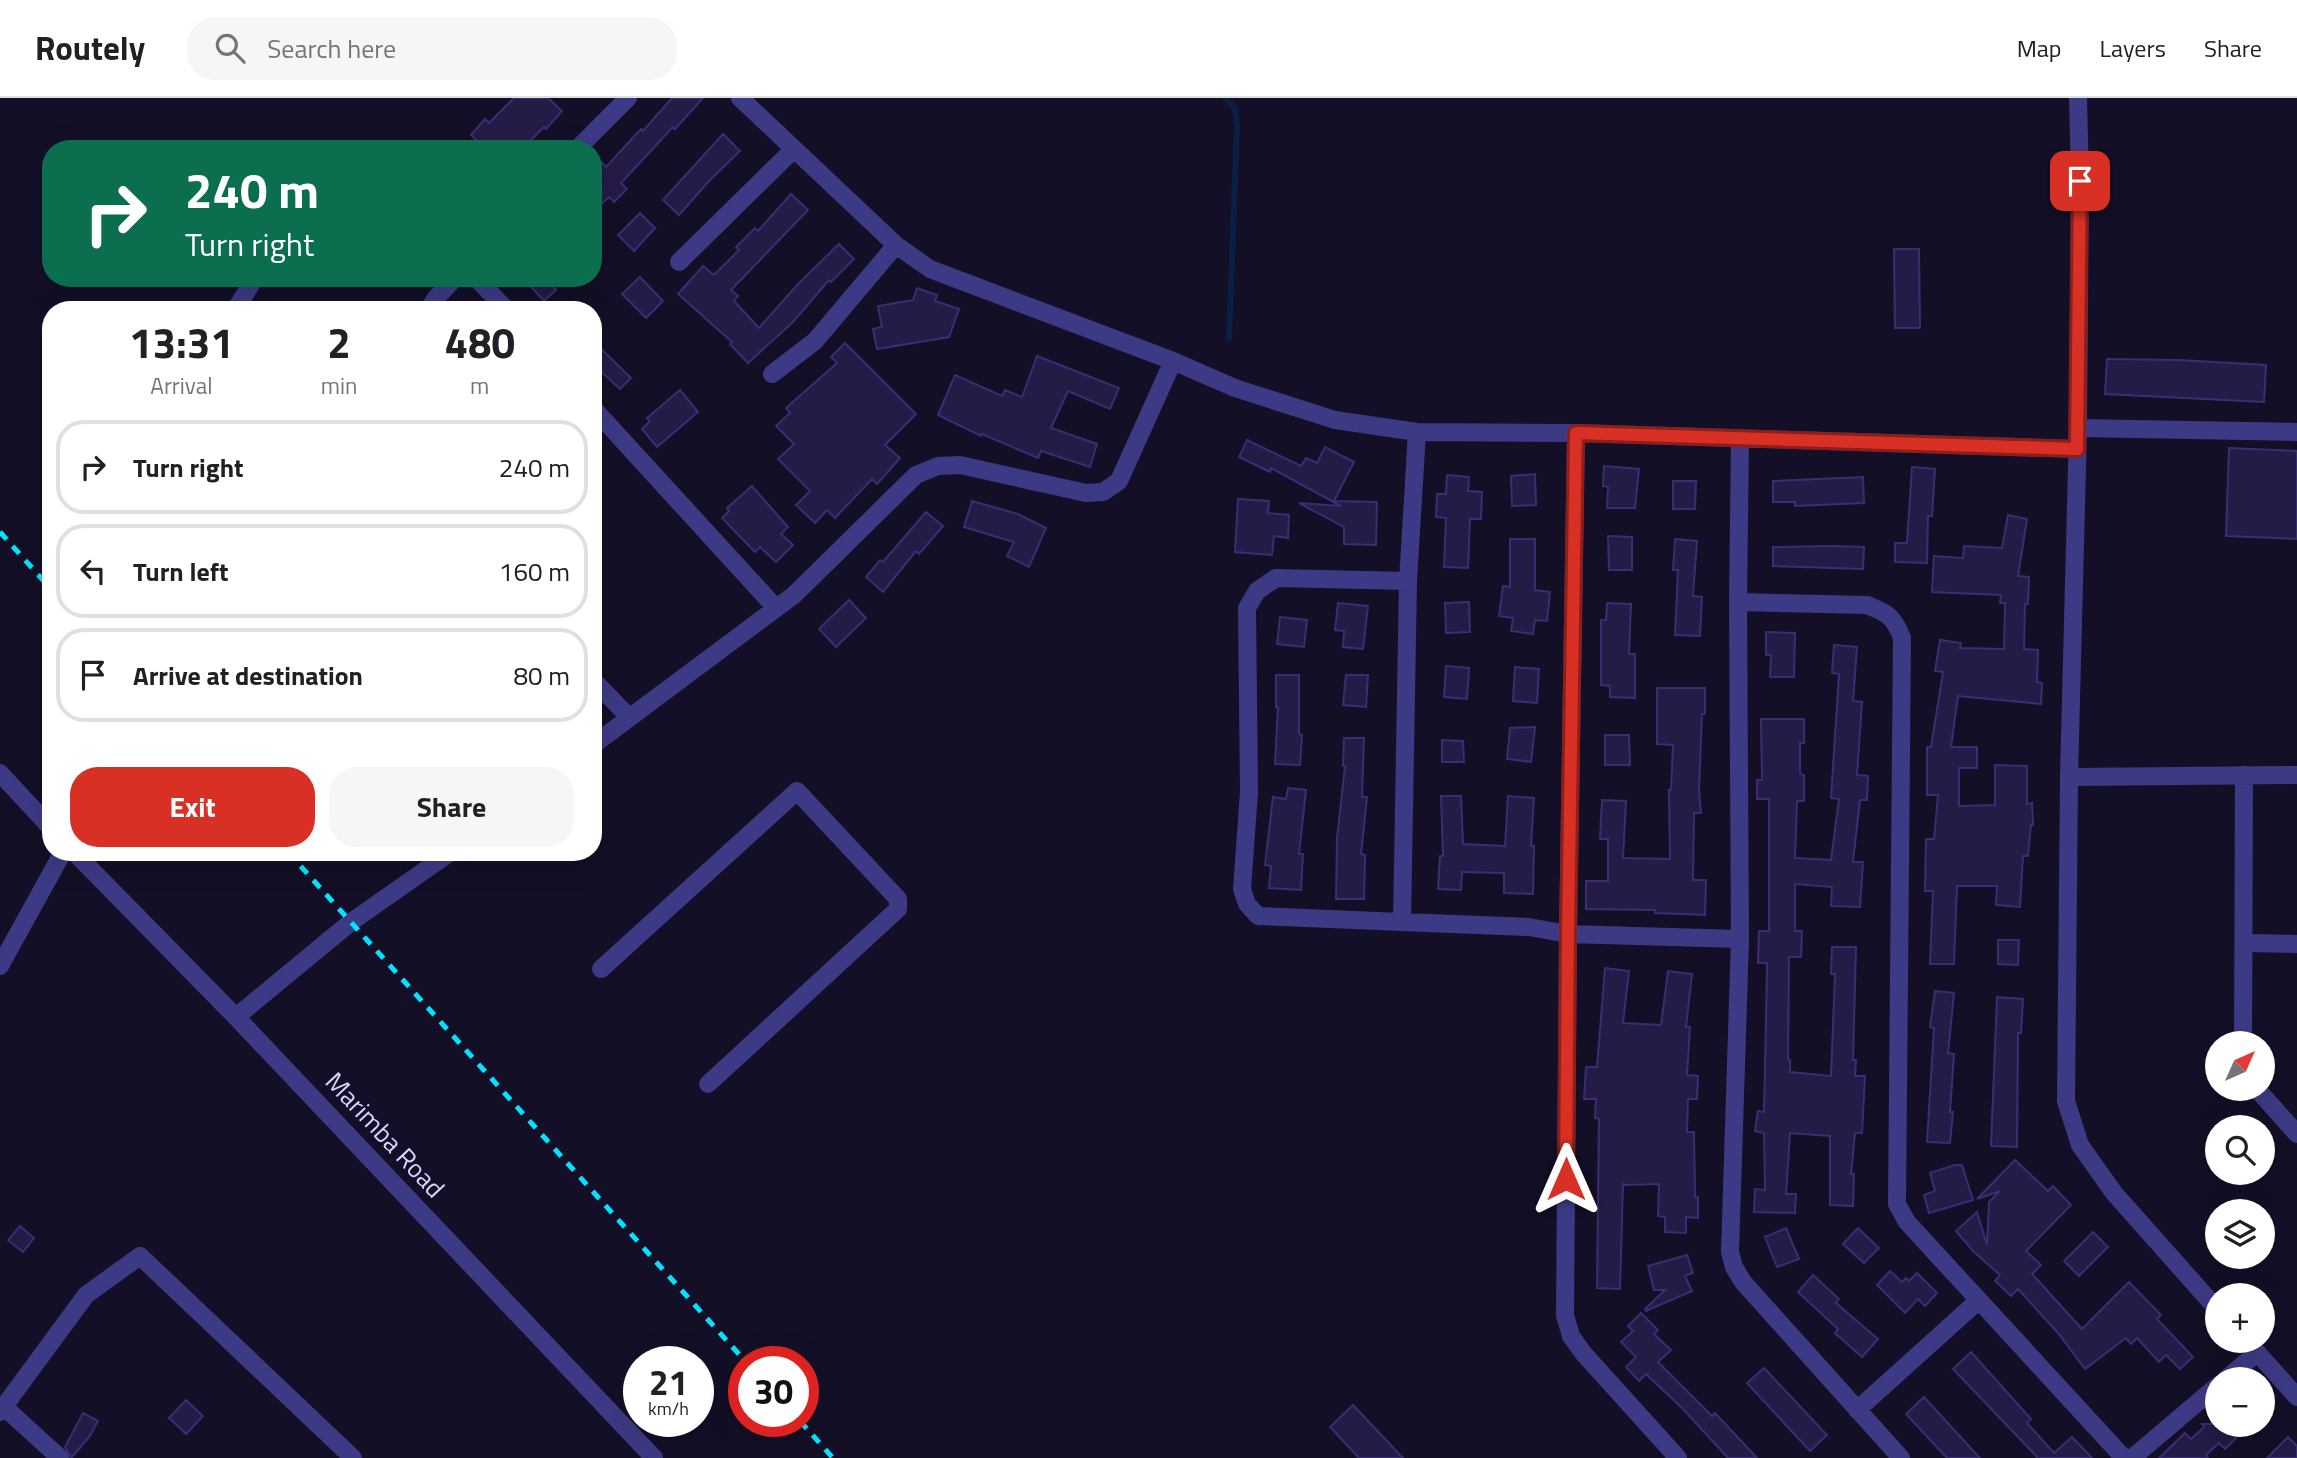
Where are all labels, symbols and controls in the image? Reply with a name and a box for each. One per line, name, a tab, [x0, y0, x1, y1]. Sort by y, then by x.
search box	[187, 17, 677, 80]
text: Routely	[35, 23, 145, 73]
icon: search	[211, 29, 249, 67]
text: Search here	[267, 29, 396, 68]
text: Map	[2017, 30, 2062, 66]
text: Layers	[2100, 30, 2166, 66]
text: Share	[2204, 30, 2262, 66]
pin	[2050, 151, 2110, 211]
text: 240 m	[185, 152, 319, 227]
icon: arrive	[2061, 162, 2099, 200]
icon: right	[70, 168, 161, 259]
text: Turn right	[185, 220, 314, 268]
text: 13:31	[129, 310, 234, 374]
text: 2	[327, 310, 351, 374]
text: 480	[444, 310, 515, 374]
text: Arrival	[150, 368, 213, 403]
text: min	[321, 368, 357, 403]
text: m	[470, 368, 489, 403]
icon: right	[74, 448, 112, 486]
text: Turn right	[133, 448, 244, 487]
text: 240 m	[499, 448, 570, 487]
icon: left	[74, 552, 112, 590]
text: Turn left	[133, 552, 228, 591]
text: 160 m	[499, 552, 570, 591]
icon: arrive	[74, 656, 112, 694]
text: Arrive at destination	[133, 656, 363, 695]
text: 80 m	[513, 656, 570, 695]
button: Exit	[70, 767, 315, 847]
button: Share	[329, 767, 574, 847]
north arrow	[2205, 1031, 2275, 1101]
map controls	[2205, 1031, 2275, 1437]
street label: Marimba Road	[317, 1063, 454, 1206]
button: search	[2205, 1115, 2275, 1185]
position arrow	[1529, 1142, 1603, 1216]
button: layers	[2205, 1199, 2275, 1269]
button: +	[2205, 1283, 2275, 1353]
speed limit sign: 30	[728, 1346, 819, 1437]
text: 21	[649, 1355, 688, 1409]
button: −	[2205, 1367, 2275, 1437]
text: km/h	[648, 1395, 689, 1422]

